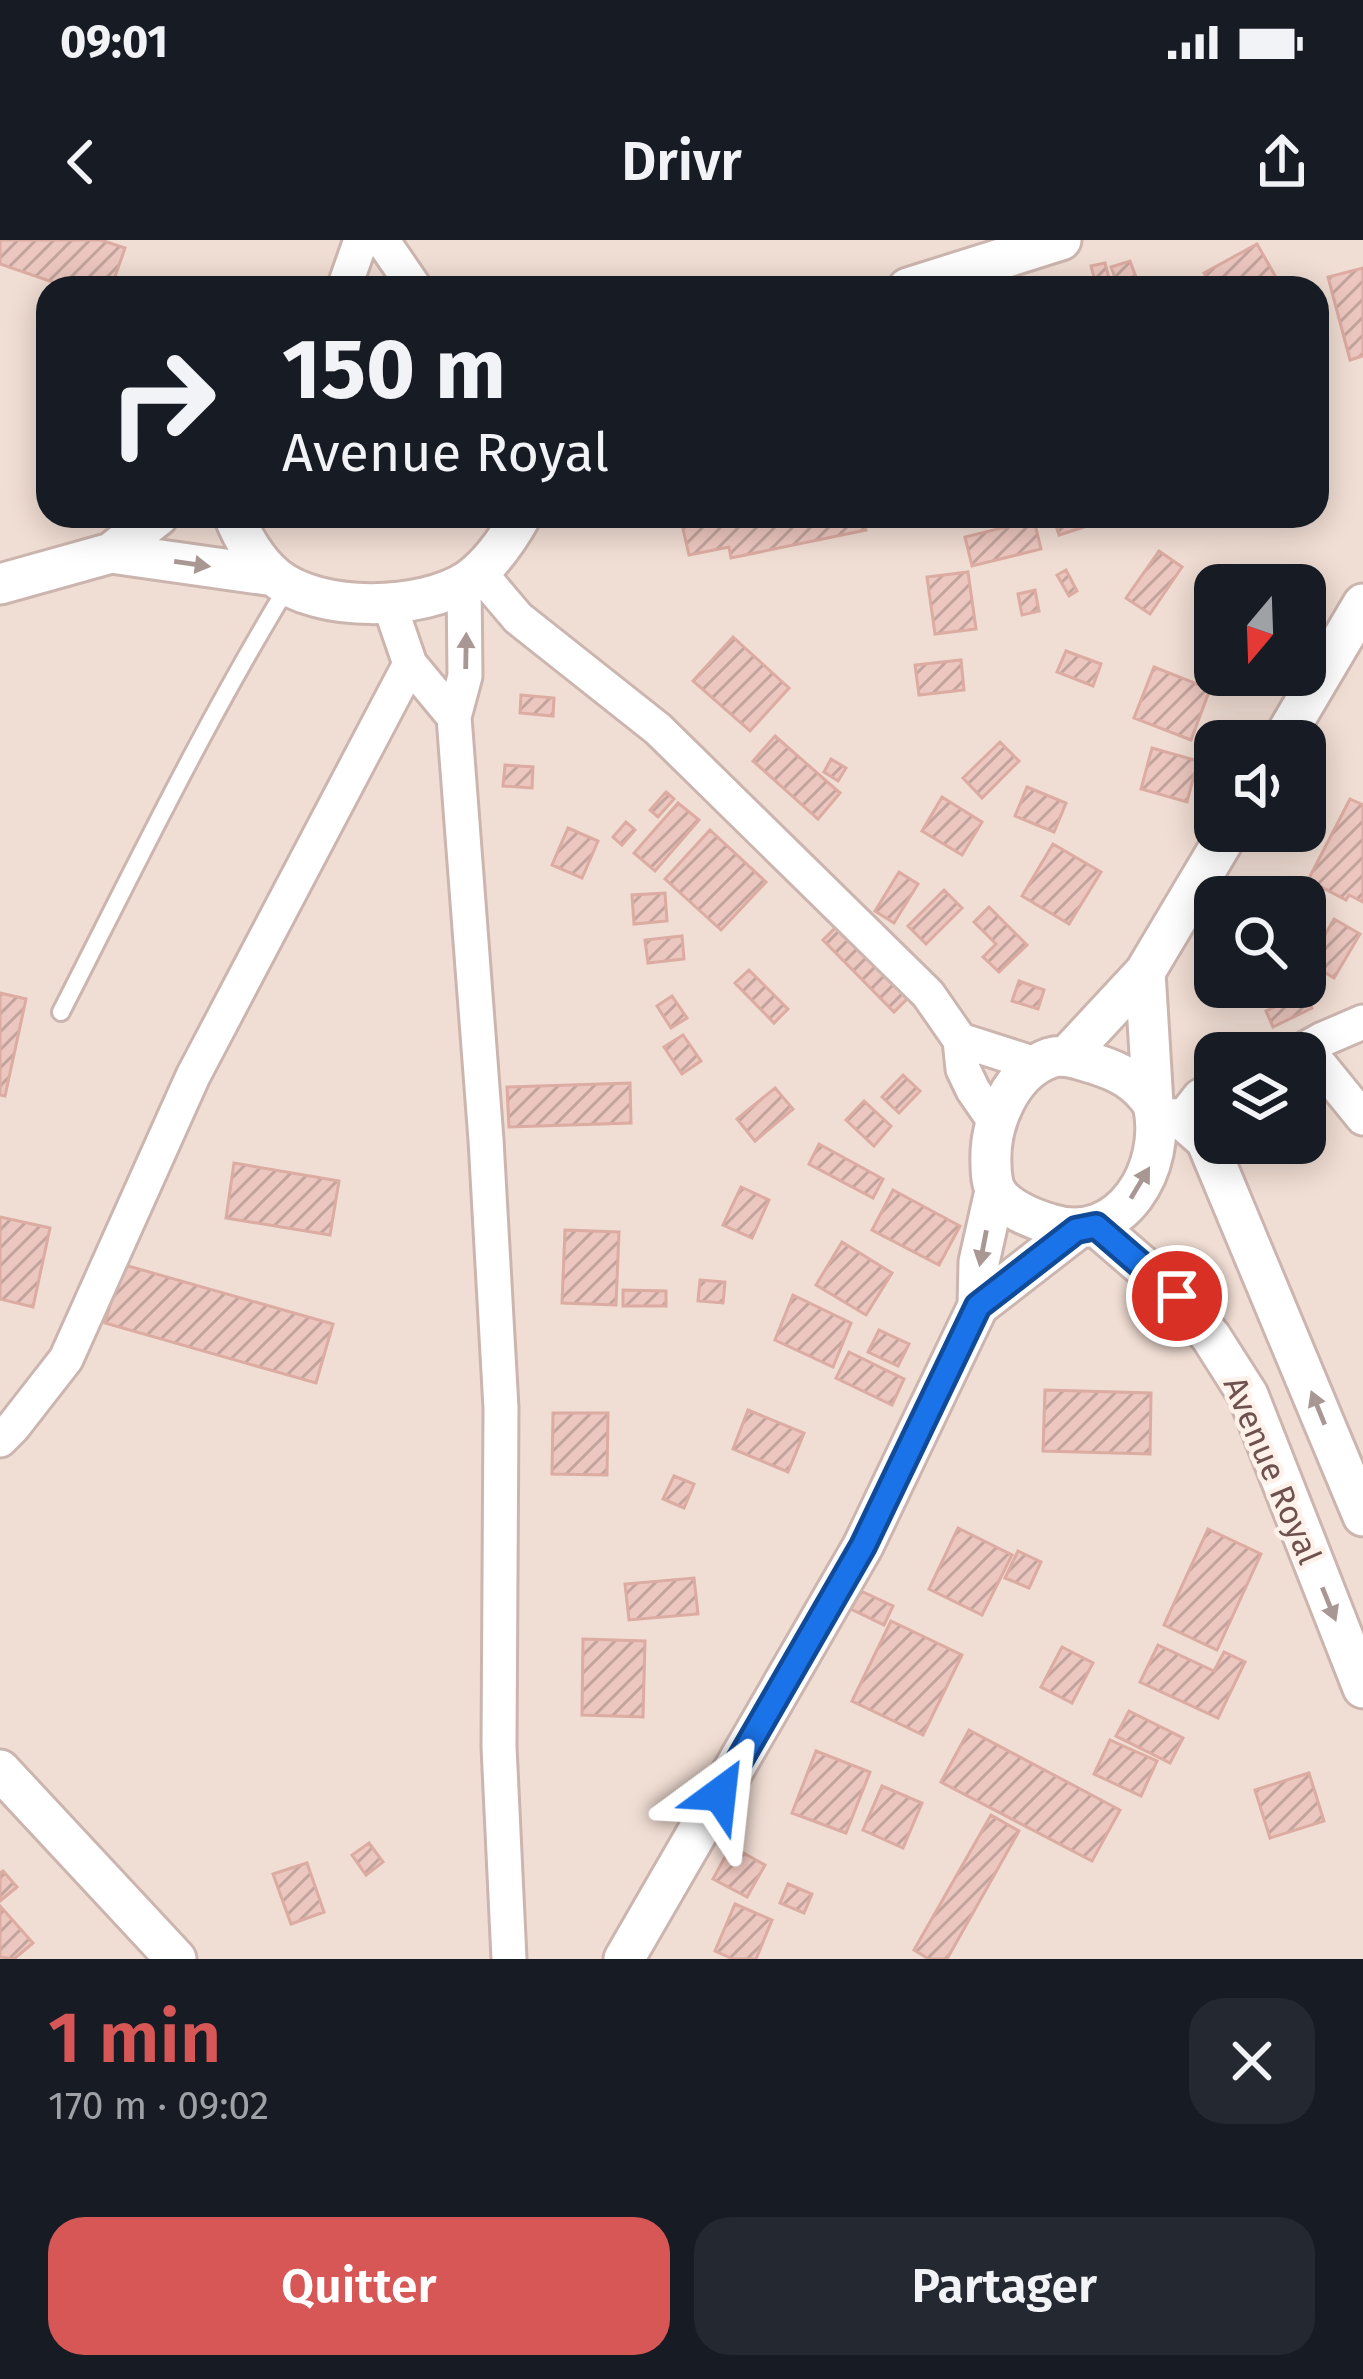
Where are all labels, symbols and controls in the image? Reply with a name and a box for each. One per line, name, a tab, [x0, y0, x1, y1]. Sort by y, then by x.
text: 09:01	[60, 15, 168, 69]
icon: back	[48, 129, 114, 195]
icon: share	[1249, 129, 1315, 195]
text: Drivr	[621, 130, 742, 194]
text: 150 m	[282, 319, 506, 420]
icon: right	[84, 324, 240, 480]
text: Avenue Royal	[282, 421, 609, 485]
one-way arrow	[174, 555, 211, 574]
north arrow	[1194, 564, 1326, 696]
map controls	[1194, 564, 1326, 1164]
one-way arrow	[456, 631, 475, 669]
button: sound	[1194, 720, 1326, 852]
button: search	[1194, 876, 1326, 1008]
button: layers	[1194, 1032, 1326, 1164]
one-way arrow	[1128, 1167, 1150, 1200]
one-way arrow	[973, 1230, 992, 1268]
pin	[1126, 1245, 1228, 1347]
icon: arrive	[1144, 1263, 1210, 1329]
street label: Avenue Royal	[1215, 1371, 1330, 1571]
one-way arrow	[1308, 1389, 1327, 1425]
one-way arrow	[1320, 1586, 1339, 1622]
position arrow	[657, 1731, 783, 1857]
text: 1 min	[48, 1995, 221, 2081]
button: close	[1189, 1998, 1315, 2124]
text: 170 m · 09:02	[48, 2083, 269, 2129]
button: Quitter	[48, 2217, 670, 2355]
button: Partager	[694, 2217, 1315, 2355]

